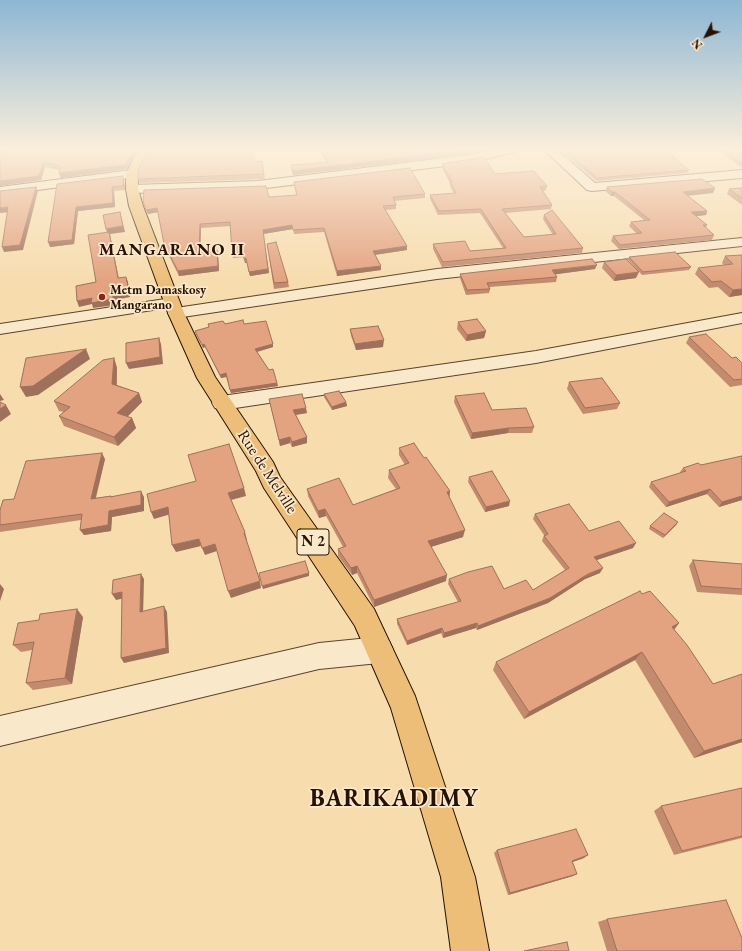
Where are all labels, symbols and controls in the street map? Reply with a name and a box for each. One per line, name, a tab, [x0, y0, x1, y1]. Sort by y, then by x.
north arrow	[686, 16, 726, 56]
text: N	[689, 36, 705, 52]
district label: MANGARANO II	[99, 240, 245, 260]
place label: Metm Damaskosy Mangarano	[110, 282, 206, 313]
marker: Metm Damaskosy Mangarano	[97, 292, 107, 302]
street label: Rue de Melville	[233, 427, 301, 517]
road number: N 2	[297, 529, 329, 555]
district label: BARIKADIMY	[310, 785, 478, 813]

